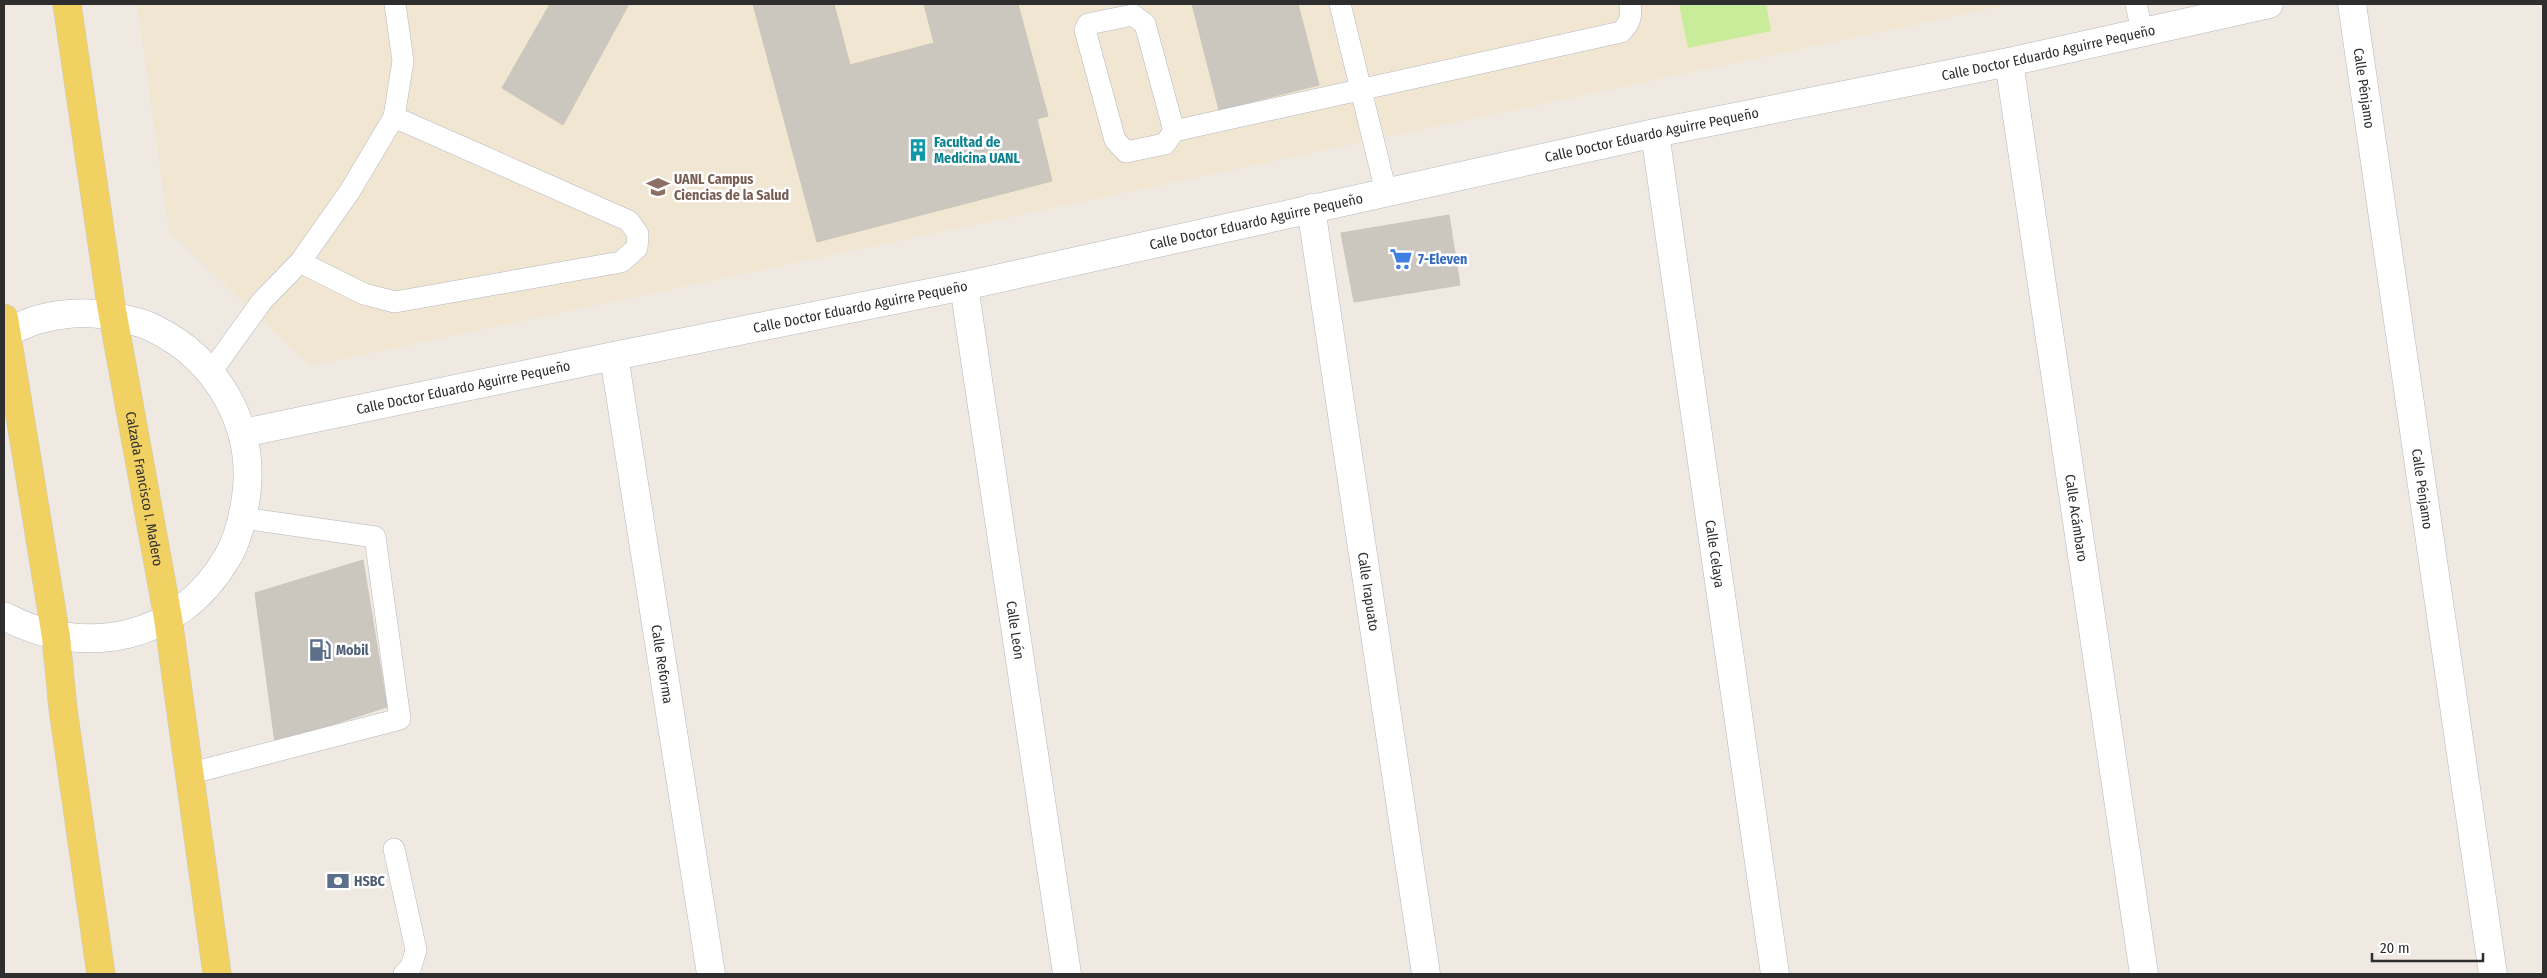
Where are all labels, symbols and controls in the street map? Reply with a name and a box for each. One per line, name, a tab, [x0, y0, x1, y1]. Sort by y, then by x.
street label: Calle Doctor Eduardo Aguirre Pequeño	[1940, 22, 2157, 84]
street label: Calle Pénjamo	[2349, 47, 2378, 130]
street label: Calle Doctor Eduardo Aguirre Pequeño	[1543, 104, 1760, 166]
place label: Facultad de Medicina UANL	[934, 134, 1020, 167]
building icon: Facultad de Medicina UANL	[905, 137, 931, 163]
place label: UANL Campus Ciencias de la Salud	[674, 171, 789, 204]
school or university icon: UANL Campus Ciencias de la Salud	[645, 174, 671, 200]
street label: Calle Doctor Eduardo Aguirre Pequeño	[1148, 190, 1365, 254]
supermarket icon: 7-Eleven	[1388, 246, 1414, 272]
place label: 7-Eleven	[1418, 251, 1467, 268]
street label: Calle Doctor Eduardo Aguirre Pequeño	[752, 278, 969, 337]
street label: Calle Doctor Eduardo Aguirre Pequeño	[355, 357, 572, 418]
street label: Calzada Francisco I. Madero	[122, 410, 166, 568]
street label: Calle Pénjamo	[2408, 448, 2436, 530]
street label: Calle Acámbaro	[2061, 473, 2091, 563]
street label: Calle Celaya	[1701, 519, 1728, 589]
street label: Calle Irapuato	[1354, 551, 1382, 632]
street label: Calle León	[1002, 600, 1028, 661]
street label: Calle Reforma	[647, 624, 676, 705]
fuel station icon: Mobil	[307, 637, 333, 663]
place label: Mobil	[336, 642, 369, 659]
bank icon: HSBC	[325, 868, 351, 894]
place label: HSBC	[354, 873, 386, 890]
scale bar	[2372, 930, 2483, 962]
text: 20 m	[2380, 939, 2410, 957]

